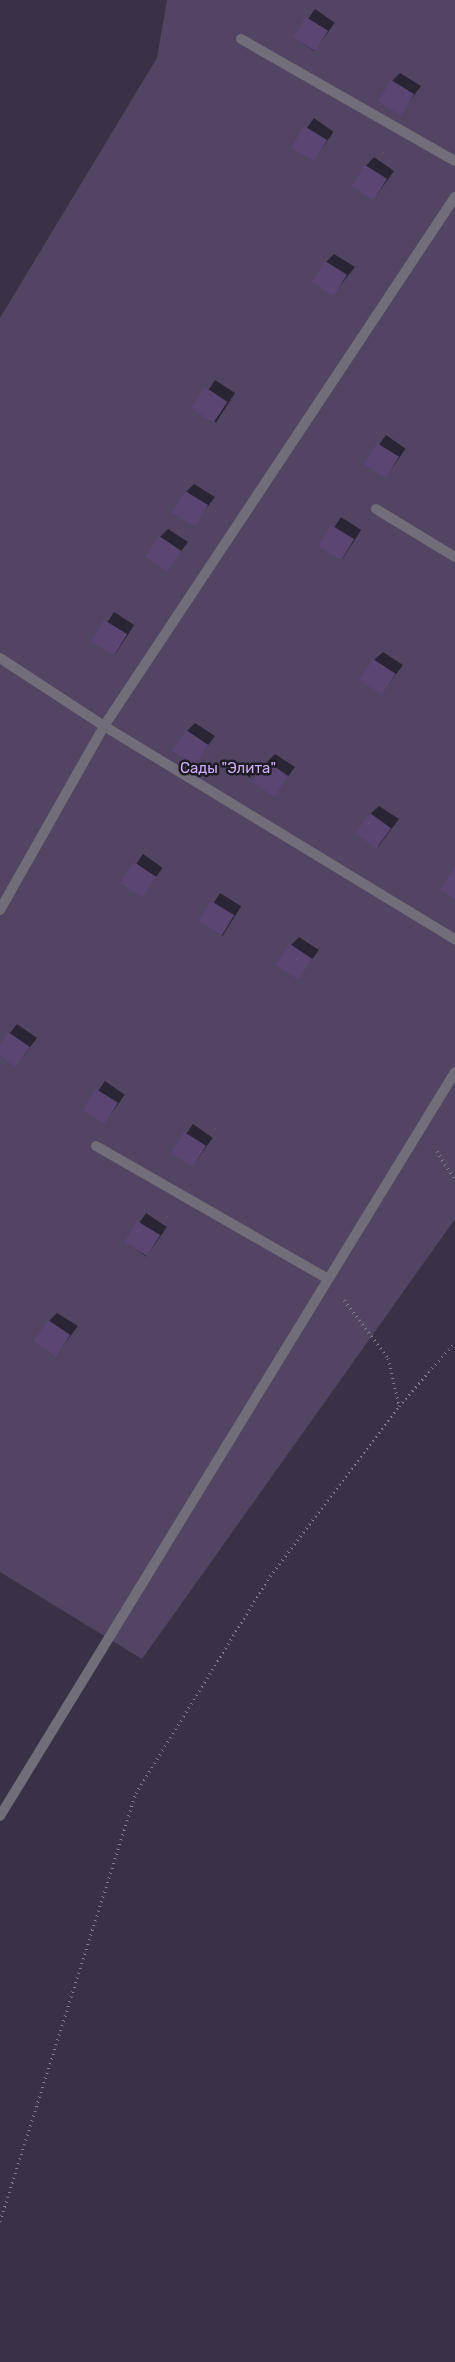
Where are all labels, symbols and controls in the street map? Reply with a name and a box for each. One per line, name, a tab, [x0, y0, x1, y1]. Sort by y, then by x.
park label: Сады "Элита"	[180, 760, 276, 778]

